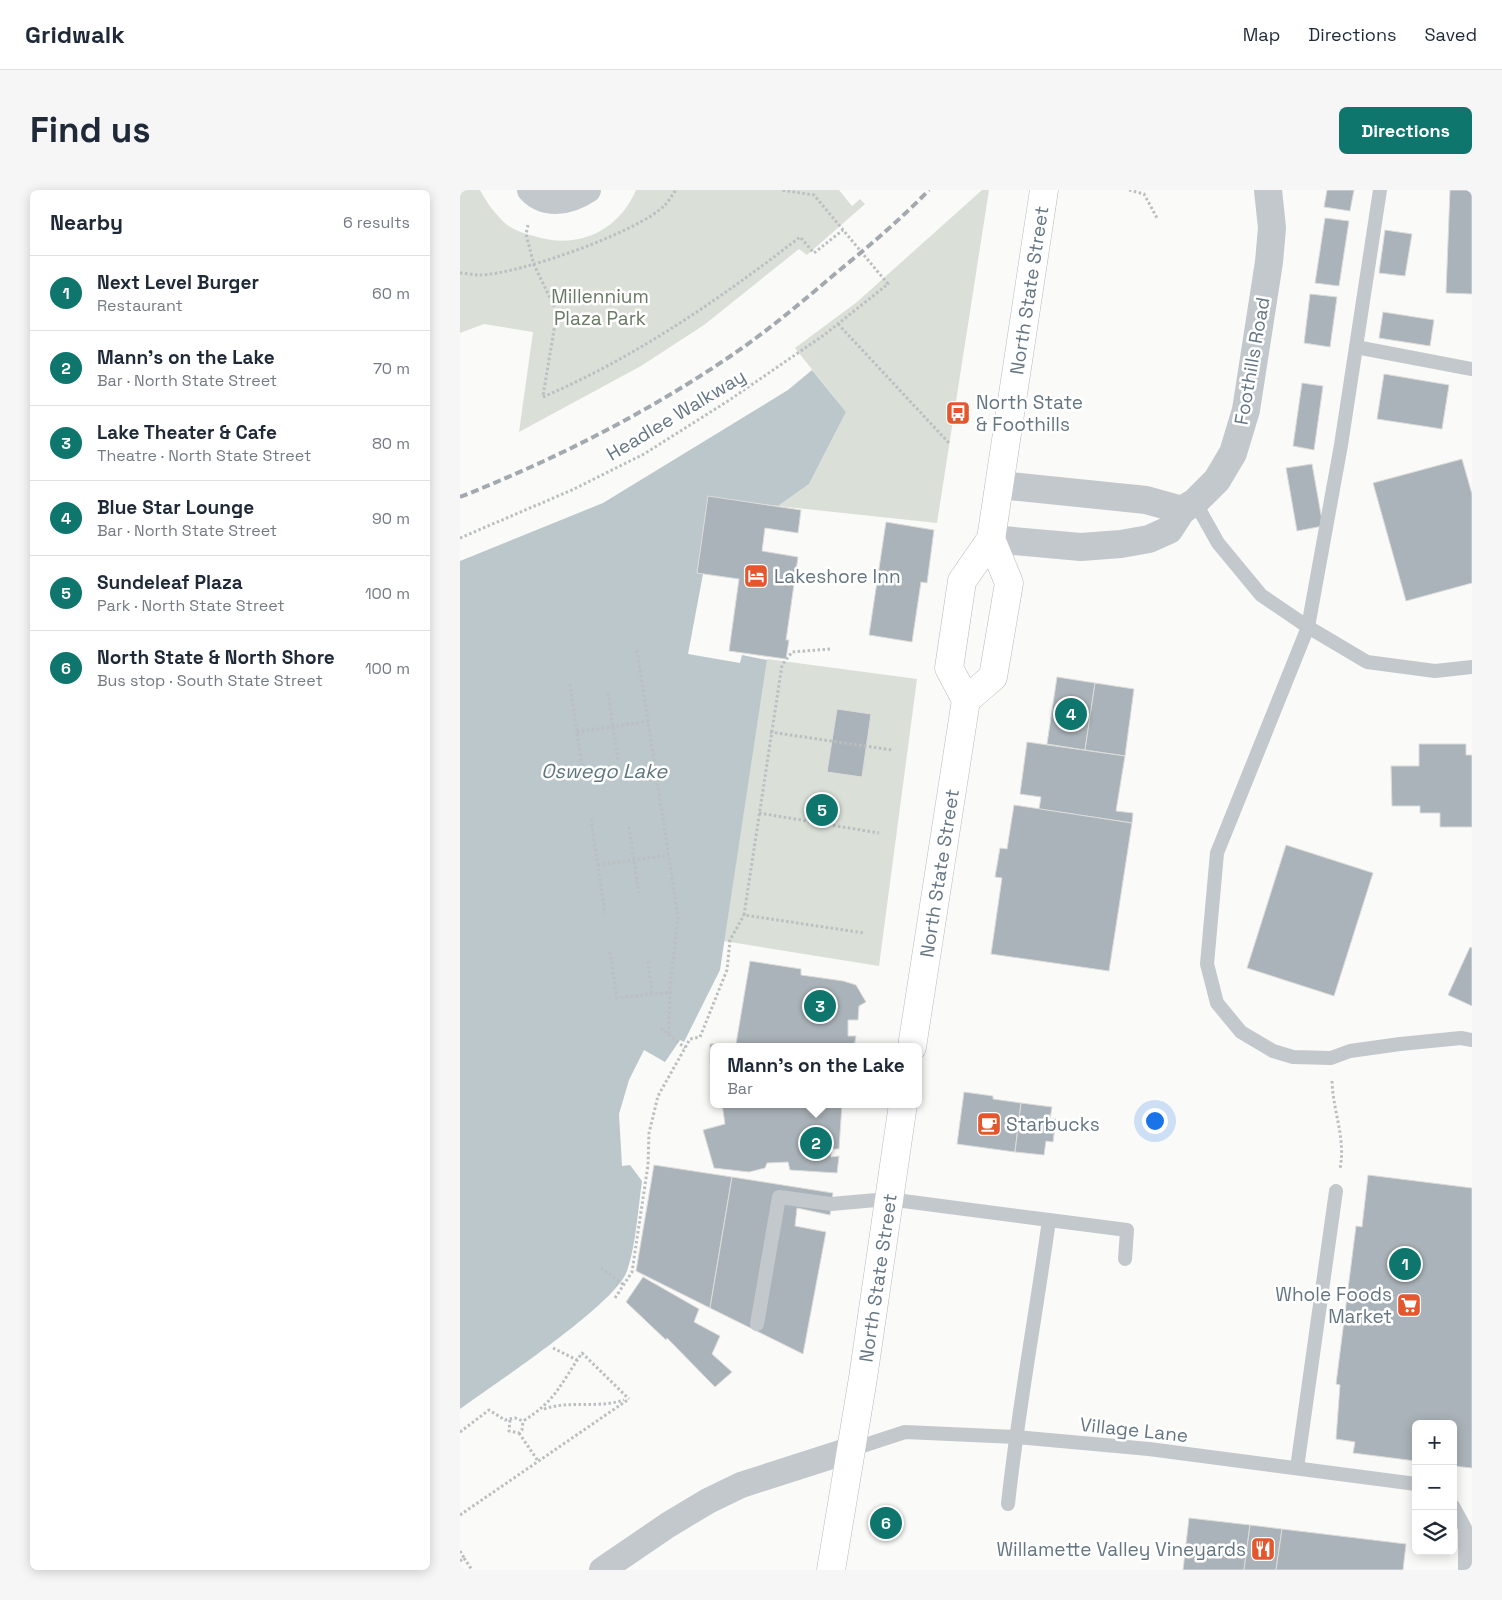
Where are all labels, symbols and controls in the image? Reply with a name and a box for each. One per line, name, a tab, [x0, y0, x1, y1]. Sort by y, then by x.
text: Gridwalk	[25, 19, 125, 50]
text: Map	[1243, 23, 1280, 46]
text: Directions	[1308, 23, 1397, 46]
text: Saved	[1425, 23, 1477, 46]
button: Directions	[1339, 107, 1472, 154]
text: Find us	[30, 108, 151, 152]
street label: North State Street	[1004, 204, 1054, 376]
text: Nearby	[50, 209, 123, 236]
text: 6 results	[343, 212, 410, 233]
text: Next Level Burger	[97, 270, 259, 295]
text: 1	[62, 283, 70, 304]
text: 60 m	[372, 283, 410, 304]
park label: Millennium Plaza Park	[551, 284, 649, 331]
text: Restaurant	[97, 295, 183, 316]
street label: Foothills Road	[1228, 295, 1276, 427]
text: Mann's on the Lake	[97, 345, 275, 370]
text: 2	[61, 358, 71, 379]
text: 70 m	[373, 358, 410, 379]
street label: Headlee Walkway	[602, 364, 750, 466]
text: Bar · North State Street	[97, 370, 277, 391]
place label: North State & Foothills	[976, 390, 1083, 437]
bus stop icon: North State & Foothills	[945, 400, 971, 426]
text: Lake Theater & Cafe	[97, 420, 277, 445]
text: 3	[61, 433, 71, 454]
text: 80 m	[372, 433, 410, 454]
text: Theatre · North State Street	[97, 445, 311, 466]
text: Blue Star Lounge	[97, 495, 254, 520]
text: 4	[61, 508, 71, 529]
text: 90 m	[372, 508, 410, 529]
text: Bar · North State Street	[97, 520, 277, 541]
hotel icon: Lakeshore Inn	[743, 563, 769, 589]
place label: Lakeshore Inn	[774, 564, 901, 589]
text: Sundeleaf Plaza	[97, 570, 243, 595]
text: 5	[61, 583, 71, 604]
text: 100 m	[365, 583, 410, 604]
text: Park · North State Street	[97, 595, 285, 616]
text: North State & North Shore	[97, 645, 335, 670]
text: 6	[61, 658, 71, 679]
text: 100 m	[365, 658, 410, 679]
text: Bus stop · South State Street	[97, 670, 323, 691]
pin: 4	[1055, 695, 1087, 733]
water label: Oswego Lake	[541, 758, 668, 784]
street label: North State Street	[914, 787, 964, 959]
pin: 5	[806, 791, 838, 829]
pin: 3	[804, 987, 836, 1025]
popup	[710, 1043, 922, 1108]
text: Mann's on the Lake	[727, 1053, 905, 1078]
text: Bar	[727, 1078, 753, 1099]
your location	[1142, 1108, 1168, 1134]
cafe icon: Starbucks	[976, 1111, 1002, 1137]
place label: Starbucks	[1006, 1112, 1100, 1137]
pin: 2	[800, 1124, 832, 1162]
street label: North State Street	[853, 1192, 902, 1364]
pin: 1	[1389, 1245, 1421, 1283]
place label: Whole Foods Market	[1275, 1282, 1392, 1329]
supermarket icon: Whole Foods Market	[1396, 1292, 1422, 1318]
street label: Village Lane	[1079, 1412, 1189, 1448]
map controls	[1412, 1420, 1457, 1555]
button: +	[1412, 1420, 1457, 1465]
button: −	[1412, 1465, 1457, 1510]
pin: 6	[870, 1504, 902, 1542]
button: layers	[1412, 1510, 1457, 1555]
restaurant icon: Willamette Valley Vineyards	[1250, 1536, 1276, 1562]
place label: Willamette Valley Vineyards	[996, 1537, 1246, 1562]

